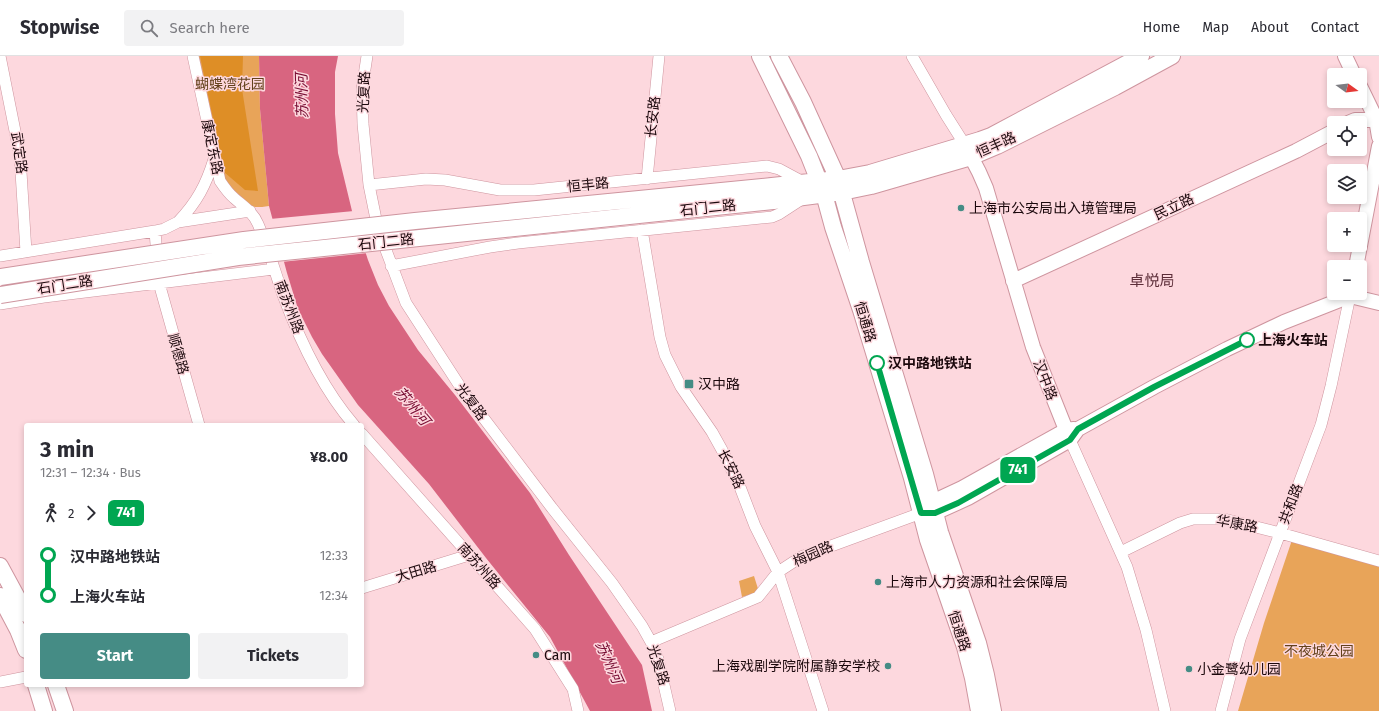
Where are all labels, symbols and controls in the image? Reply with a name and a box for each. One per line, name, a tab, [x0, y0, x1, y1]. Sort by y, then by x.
search box	[124, 10, 404, 46]
text: Stopwise	[20, 16, 100, 39]
icon: search	[138, 17, 160, 39]
text: Search here	[170, 19, 250, 37]
text: Home	[1143, 19, 1180, 36]
text: Map	[1202, 19, 1229, 36]
text: About	[1251, 19, 1289, 36]
text: Contact	[1311, 19, 1359, 36]
north arrow	[1327, 68, 1367, 108]
map controls	[1327, 68, 1367, 300]
water label: 苏州河	[293, 70, 311, 119]
street label: 光复路	[354, 71, 374, 113]
park label: 蝴蝶湾花园	[195, 76, 265, 93]
street label: 长安路	[642, 95, 664, 139]
button: locate	[1327, 116, 1367, 156]
street label: 康定东路	[198, 118, 226, 176]
street label: 恒丰路	[973, 129, 1019, 161]
street label: 武定路	[8, 131, 30, 175]
button: layers	[1327, 164, 1367, 204]
street label: 恒丰路	[566, 174, 610, 196]
street label: 民立路	[1151, 190, 1197, 224]
street label: 石门二路	[679, 197, 737, 219]
place label: 上海市公安局出入境管理局	[969, 200, 1137, 217]
marker: 上海市公安局出入境管理局	[956, 203, 966, 213]
button: +	[1327, 212, 1367, 252]
street label: 石门二路	[357, 231, 415, 253]
button: −	[1327, 260, 1367, 300]
street label: 石门二路	[36, 272, 94, 298]
district label: 卓悦局	[1129, 272, 1175, 290]
street label: 南苏州路	[271, 278, 307, 336]
street label: 恒通路	[851, 299, 879, 345]
street label: 顺德路	[164, 331, 192, 377]
marker: 上海火车站	[1239, 332, 1255, 348]
place label: 上海火车站	[1258, 332, 1328, 349]
marker: 汉中路地铁站	[869, 355, 885, 371]
place label: 汉中路地铁站	[888, 355, 972, 372]
street label: 汉中路	[1030, 357, 1060, 403]
place label: 汉中路	[698, 376, 740, 393]
marker: 汉中路	[683, 378, 695, 390]
street label: 光复路	[452, 380, 490, 424]
water label: 苏州河	[391, 383, 435, 431]
text: 3 min	[40, 436, 94, 463]
street label: 长安路	[714, 446, 748, 492]
text: ¥8.00	[310, 448, 348, 466]
line badge: 741	[995, 457, 1041, 483]
text: 741	[1008, 461, 1028, 478]
text: 12:31 – 12:34 · Bus	[40, 465, 141, 480]
street label: 共和路	[1276, 481, 1306, 527]
icon: walk	[40, 502, 62, 524]
icon: forward	[80, 502, 102, 524]
text: 741	[116, 504, 136, 521]
text: 2	[68, 506, 74, 521]
street label: 华康路	[1215, 512, 1259, 536]
street label: 梅园路	[790, 538, 836, 570]
street label: 南苏州路	[454, 540, 504, 592]
text: 汉中路地铁站	[70, 548, 160, 566]
text: 12:33	[320, 548, 348, 563]
street label: 大田路	[393, 558, 439, 586]
place label: 上海市人力资源和社会保障局	[886, 574, 1068, 591]
marker: 上海市人力资源和社会保障局	[873, 577, 883, 587]
text: 上海火车站	[70, 588, 145, 606]
text: 12:34	[319, 588, 348, 603]
street label: 恒通路	[944, 608, 974, 654]
button: Start	[40, 633, 190, 679]
button: Tickets	[198, 633, 348, 679]
water label: 苏州河	[592, 638, 628, 689]
street label: 光复路	[643, 642, 673, 688]
park label: 不夜城公园	[1284, 643, 1354, 660]
place label: Cam	[544, 647, 571, 664]
marker: Cam	[531, 650, 541, 660]
place label: 上海戏剧学院附属静安学校	[712, 658, 880, 675]
marker: 上海戏剧学院附属静安学校	[883, 661, 893, 671]
place label: 小金鹭幼儿园	[1197, 661, 1281, 678]
marker: 小金鹭幼儿园	[1184, 664, 1194, 674]

